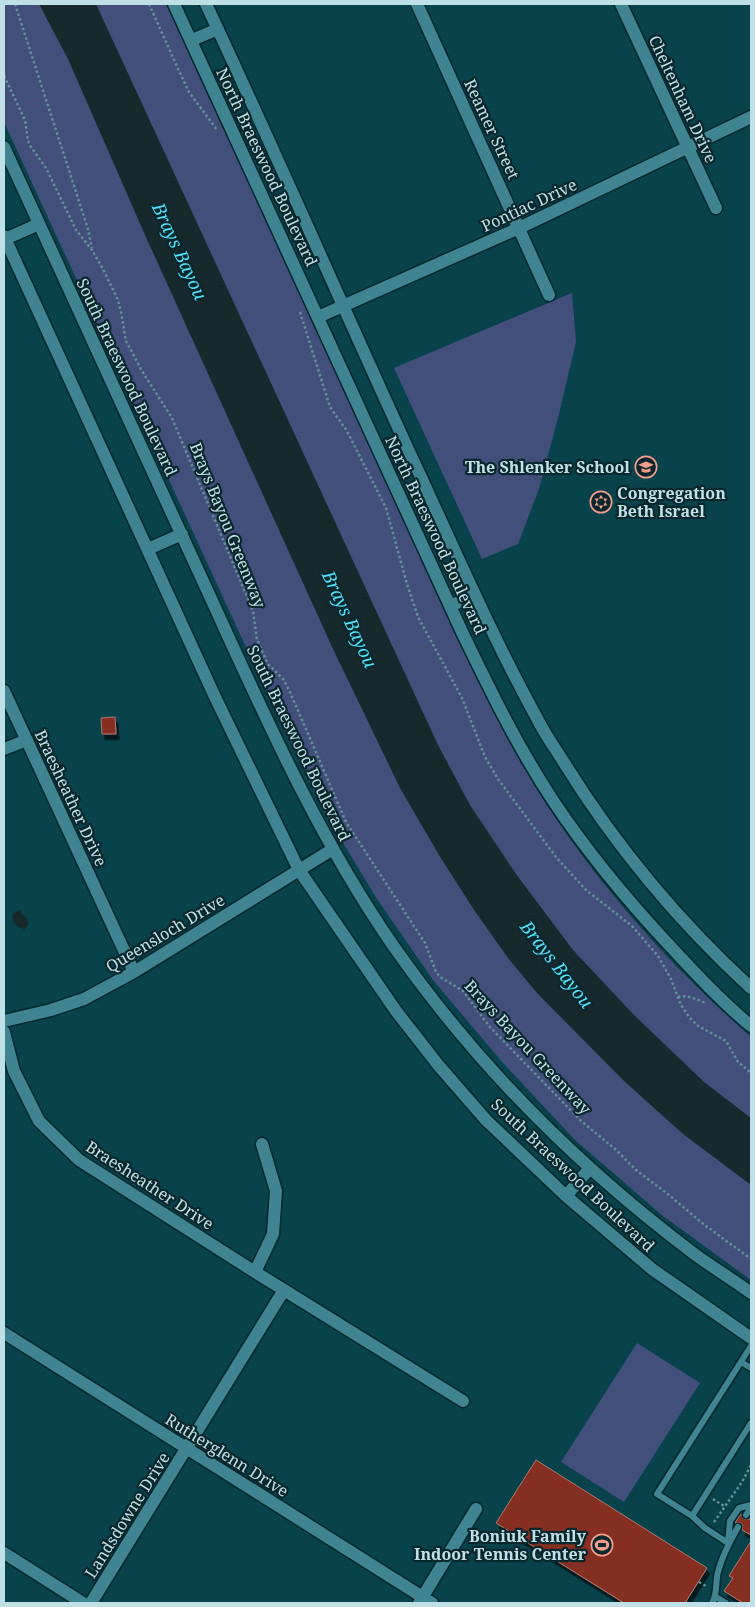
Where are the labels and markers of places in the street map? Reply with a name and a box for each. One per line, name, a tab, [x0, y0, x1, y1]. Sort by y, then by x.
school or university icon: The Shlenker School	[634, 455, 658, 479]
place label: The Shlenker School	[465, 456, 630, 478]
place label: Congregation Beth Israel	[617, 482, 726, 522]
synagogue icon: Congregation Beth Israel	[589, 490, 613, 514]
place label: Boniuk Family Indoor Tennis Center	[414, 1525, 587, 1565]
sports icon: Boniuk Family Indoor Tennis Center	[590, 1533, 614, 1557]

